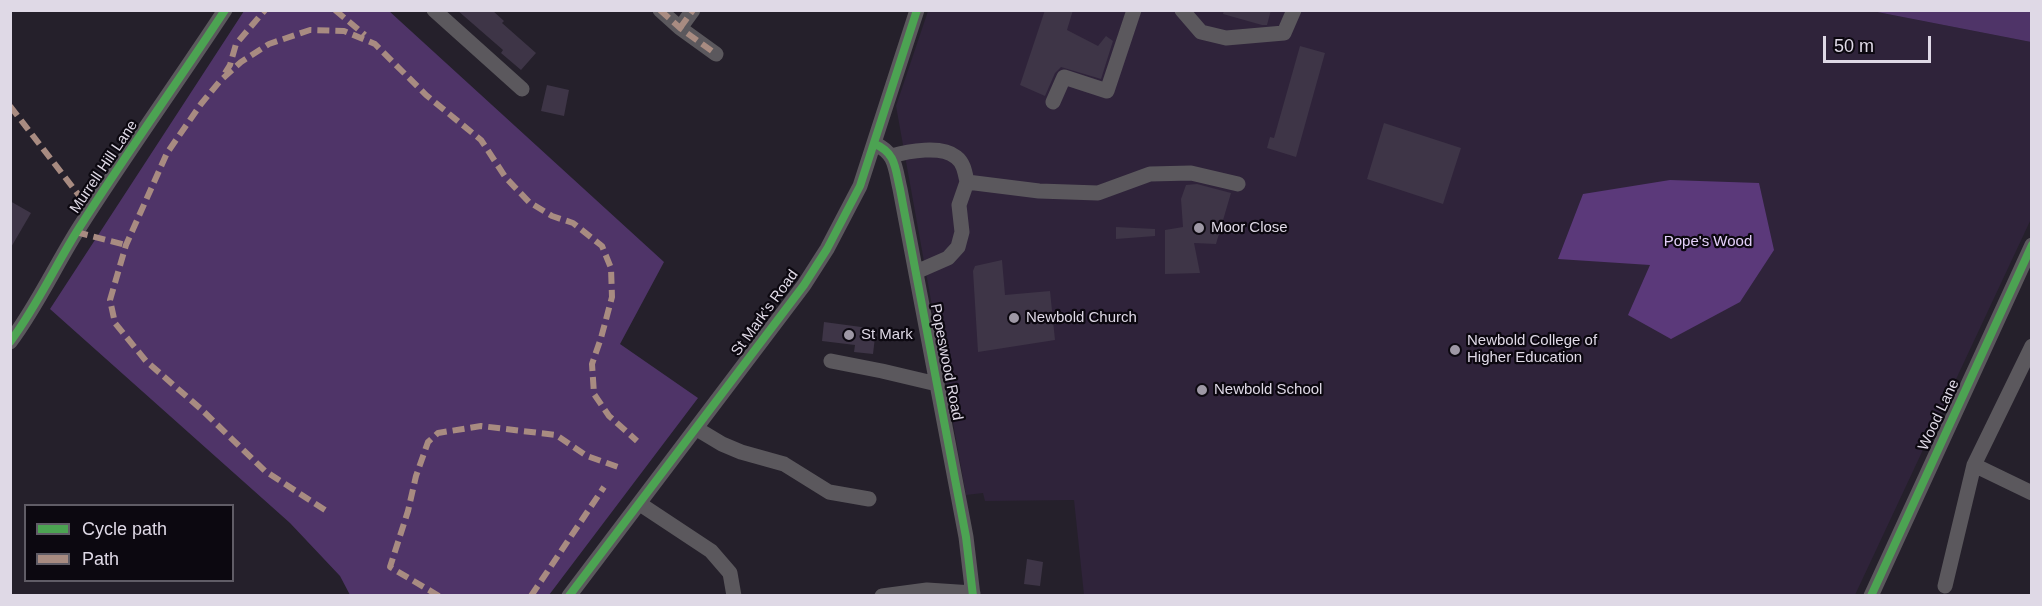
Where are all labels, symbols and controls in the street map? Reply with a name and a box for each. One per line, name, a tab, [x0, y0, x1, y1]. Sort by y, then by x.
scale bar	[1826, 24, 1934, 62]
text: 50 m	[1834, 36, 1874, 56]
street label: Murrell Hill Lane	[66, 117, 142, 217]
place label: Moor Close	[1211, 219, 1288, 237]
marker: Moor Close	[1192, 221, 1206, 235]
park label: Pope's Wood	[1664, 233, 1752, 251]
street label: St Mark's Road	[728, 266, 802, 360]
street label: Popeswood Road	[926, 302, 966, 422]
place label: Newbold Church	[1026, 309, 1137, 327]
marker: Newbold Church	[1007, 311, 1021, 325]
place label: St Mark	[861, 326, 913, 344]
marker: St Mark	[842, 328, 856, 342]
place label: Newbold College of Higher Education	[1467, 332, 1597, 367]
marker: Newbold College of Higher Education	[1448, 343, 1462, 357]
street label: Wood Lane	[1915, 377, 1963, 453]
place label: Newbold School	[1214, 381, 1322, 399]
marker: Newbold School	[1195, 383, 1209, 397]
legend	[24, 504, 234, 582]
text: Cycle path	[82, 519, 167, 539]
text: Path	[82, 549, 119, 569]

